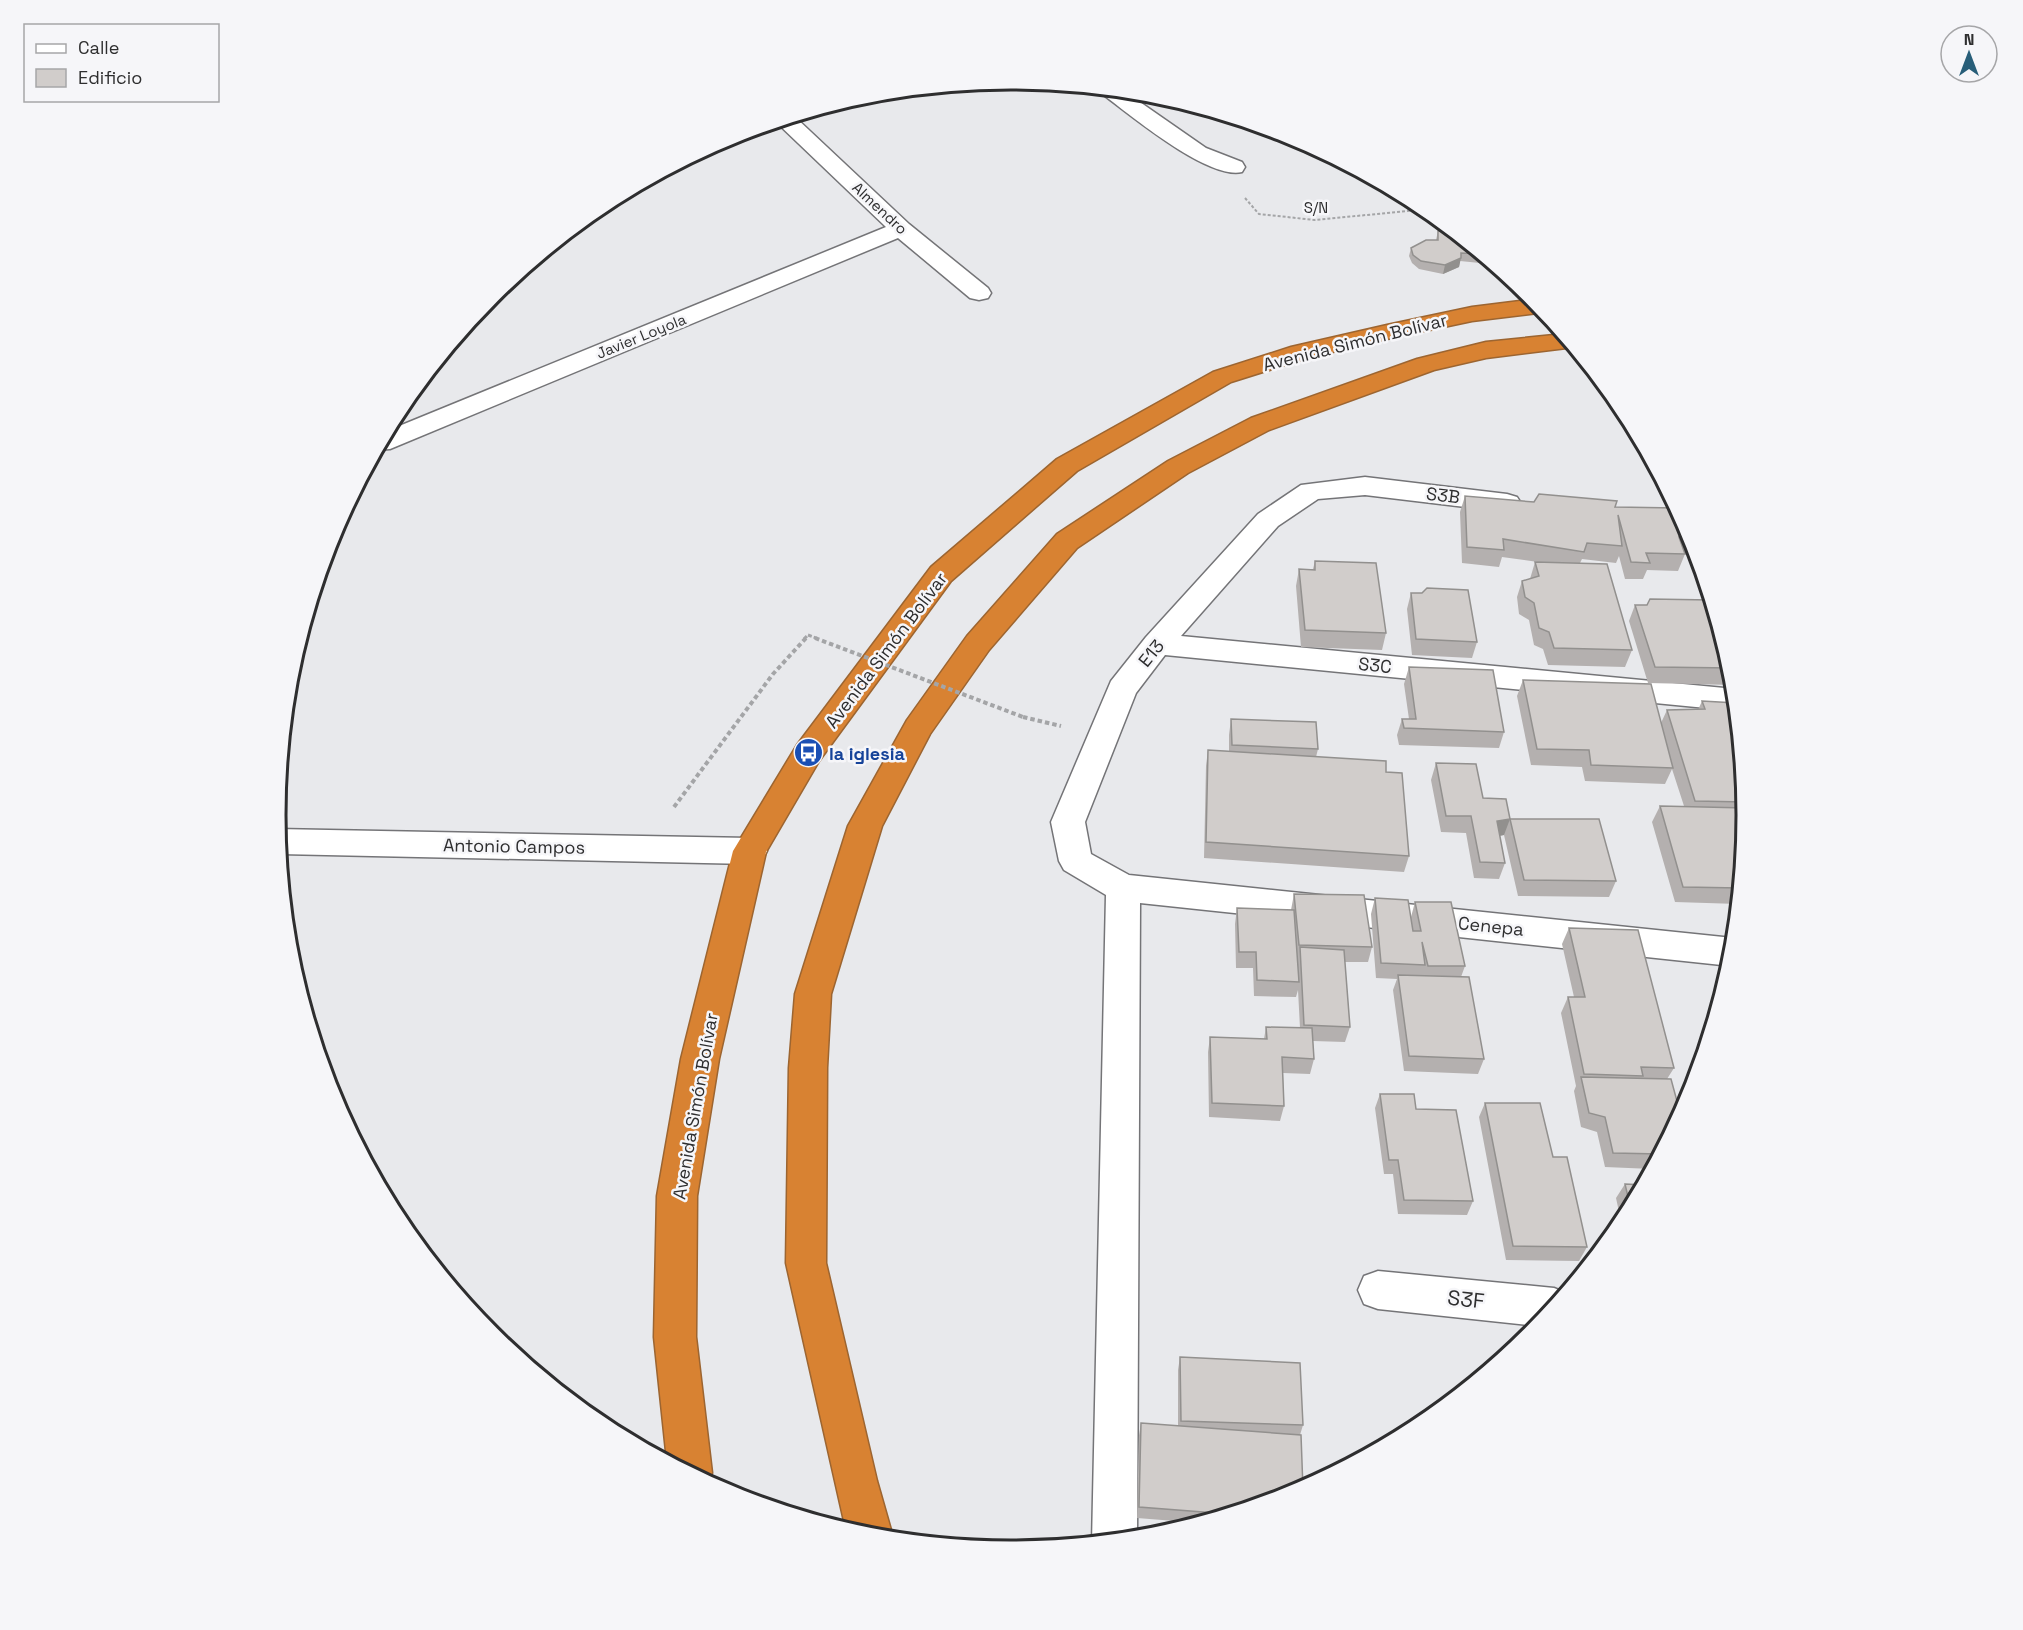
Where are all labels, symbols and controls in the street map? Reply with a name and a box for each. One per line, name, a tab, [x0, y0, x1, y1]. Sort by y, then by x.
legend	[24, 24, 219, 102]
north arrow	[1939, 24, 1999, 84]
text: N	[1964, 29, 1974, 50]
text: Calle	[78, 36, 119, 59]
text: Edificio	[78, 66, 142, 89]
street label: Almendro	[849, 178, 911, 238]
street label: S/N	[1304, 198, 1328, 217]
street label: Avenida Simón Bolívar	[1260, 308, 1450, 376]
street label: Javier Loyola	[593, 309, 689, 363]
street label: S3B	[1425, 482, 1461, 508]
street label: Avenida Simón Bolívar	[820, 567, 952, 732]
street label: E13	[1133, 635, 1169, 671]
street label: S3C	[1357, 652, 1393, 678]
bus stop icon: la iglesia	[792, 737, 824, 769]
place label: la iglesia	[829, 742, 905, 765]
street label: Antonio Campos	[443, 833, 585, 859]
street label: Cenepa	[1457, 911, 1525, 941]
street label: Avenida Simón Bolívar	[667, 1011, 723, 1201]
street label: S3F	[1446, 1284, 1486, 1314]

